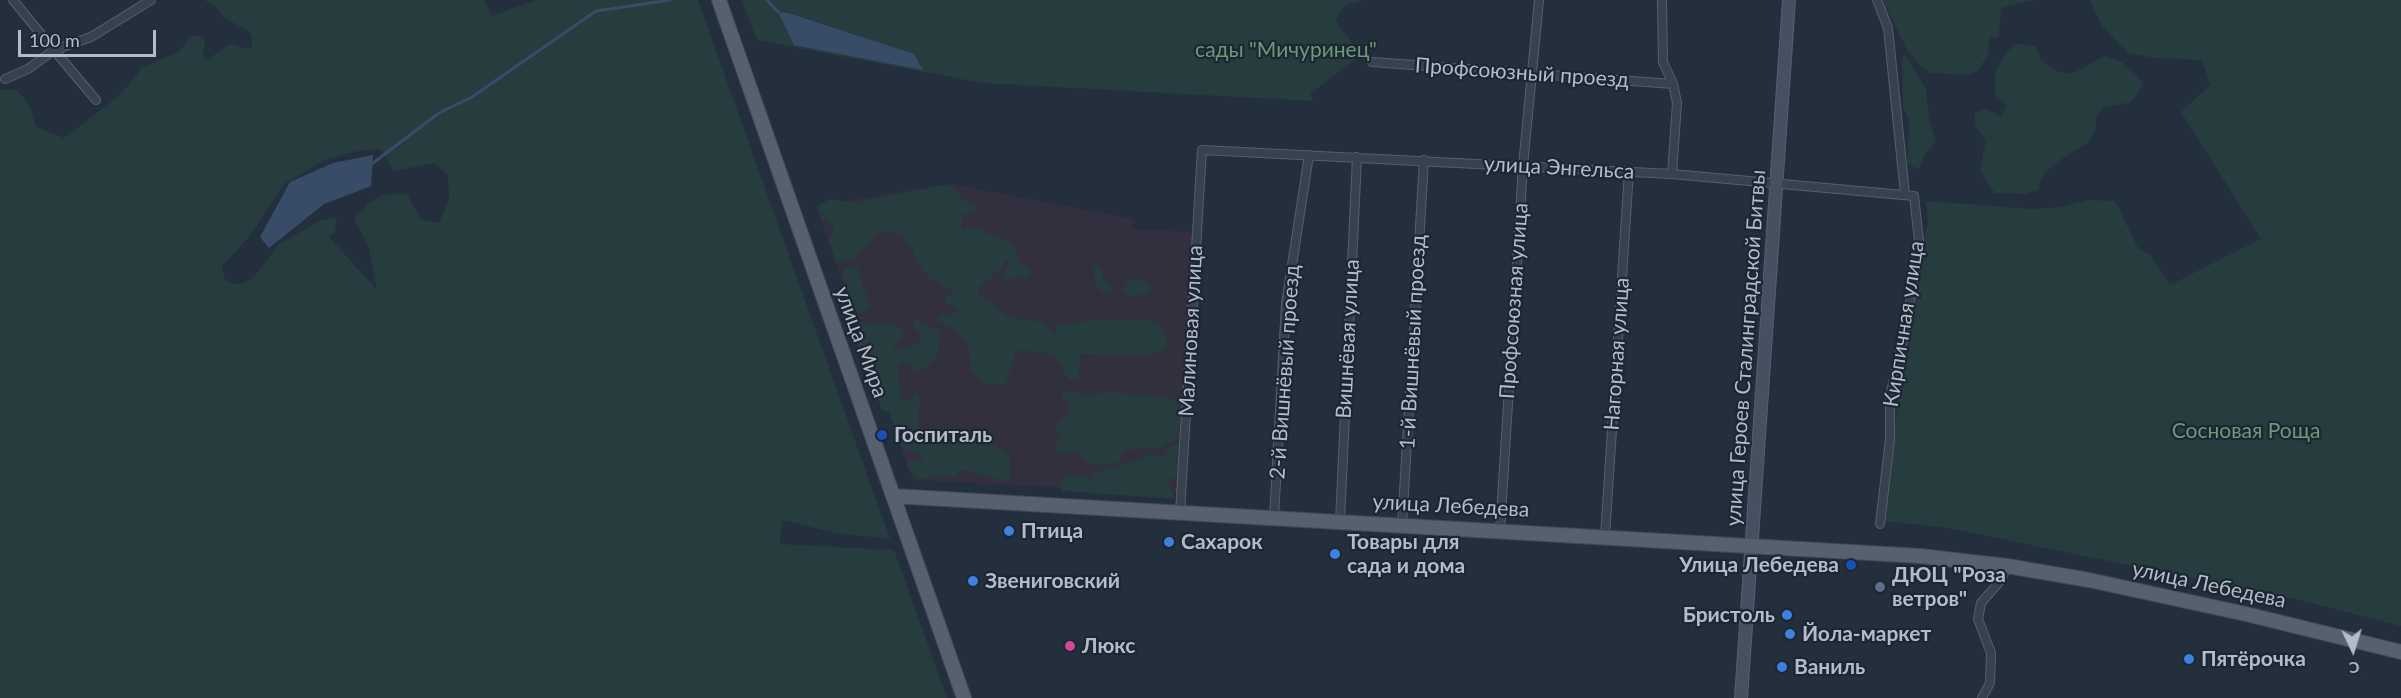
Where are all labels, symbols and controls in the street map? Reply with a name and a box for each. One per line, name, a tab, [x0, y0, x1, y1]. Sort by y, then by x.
scale bar	[21, 18, 159, 56]
text: 100 m	[29, 29, 80, 51]
park label: сады "Мичуринец"	[1195, 37, 1377, 63]
street label: Профсоюзный проезд	[1414, 53, 1630, 93]
street label: улица Энгельса	[1483, 151, 1635, 185]
street label: улица Героев Сталинградской Битвы	[1721, 169, 1771, 527]
street label: Профсоюзная улица	[1495, 202, 1533, 400]
street label: 1-й Вишнёвый проезд	[1395, 234, 1431, 450]
street label: Кирпичная улица	[1878, 239, 1930, 409]
street label: Малиновая улица	[1174, 245, 1208, 417]
street label: Вишнёвая улица	[1331, 259, 1365, 419]
street label: 2-й Вишнёвый проезд	[1265, 264, 1305, 480]
street label: Нагорная улица	[1599, 277, 1635, 431]
street label: улица Мира	[829, 283, 893, 401]
park label: Сосновая Роща	[2172, 418, 2320, 444]
place label: Госпиталь	[894, 422, 992, 448]
marker: Госпиталь	[875, 428, 889, 442]
street label: улица Лебедева	[1372, 489, 1530, 523]
place label: Птица	[1021, 518, 1083, 544]
marker: Птица	[1002, 524, 1016, 538]
place label: Сахарок	[1181, 529, 1263, 555]
place label: Товары для сада и дома	[1347, 529, 1465, 579]
marker: Сахарок	[1162, 535, 1176, 549]
marker: Товары для сада и дома	[1328, 547, 1342, 561]
place label: Улица Лебедева	[1679, 552, 1839, 578]
street label: улица Лебедева	[2130, 556, 2288, 614]
marker: Улица Лебедева	[1844, 558, 1858, 572]
place label: ДЮЦ "Роза ветров"	[1892, 562, 2006, 612]
place label: Звениговский	[985, 568, 1120, 594]
marker: Звениговский	[966, 574, 980, 588]
marker: ДЮЦ "Роза ветров"	[1873, 580, 1887, 594]
place label: Бристоль	[1683, 602, 1775, 628]
marker: Бристоль	[1780, 608, 1794, 622]
north arrow	[2323, 620, 2383, 680]
place label: Йола-маркет	[1802, 621, 1931, 647]
marker: Йола-маркет	[1783, 627, 1797, 641]
place label: Люкс	[1082, 633, 1135, 659]
marker: Люкс	[1063, 639, 1077, 653]
place label: Пятёрочка	[2201, 646, 2306, 672]
marker: Пятёрочка	[2182, 652, 2196, 666]
place label: Ваниль	[1794, 654, 1865, 680]
text: С	[2348, 659, 2360, 678]
marker: Ваниль	[1775, 660, 1789, 674]

